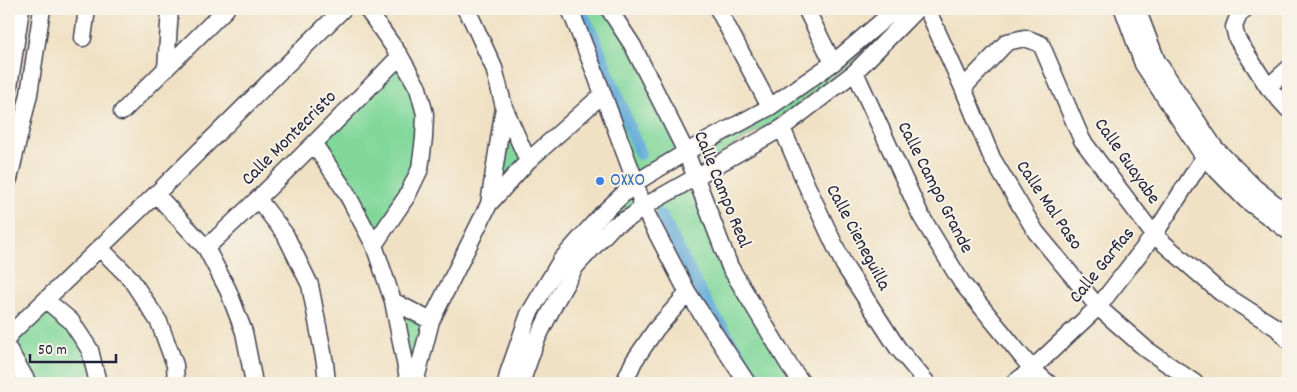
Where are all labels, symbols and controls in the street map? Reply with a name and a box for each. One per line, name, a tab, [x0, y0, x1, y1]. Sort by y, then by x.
street label: Calle Montecristo	[236, 85, 344, 193]
street label: Calle Guayabe	[1086, 113, 1166, 211]
street label: Calle Campo Grande	[889, 117, 979, 259]
street label: Calle Campo Real	[685, 127, 757, 253]
street label: Calle Mal Paso	[1008, 156, 1088, 256]
place label: OXXO	[610, 168, 645, 195]
marker: OXXO	[594, 175, 606, 187]
street label: Calle Cieneguilla	[818, 180, 897, 297]
street label: Calle Garfias	[1064, 222, 1142, 310]
scale bar	[30, 332, 116, 364]
text: 50 m	[38, 340, 67, 362]

